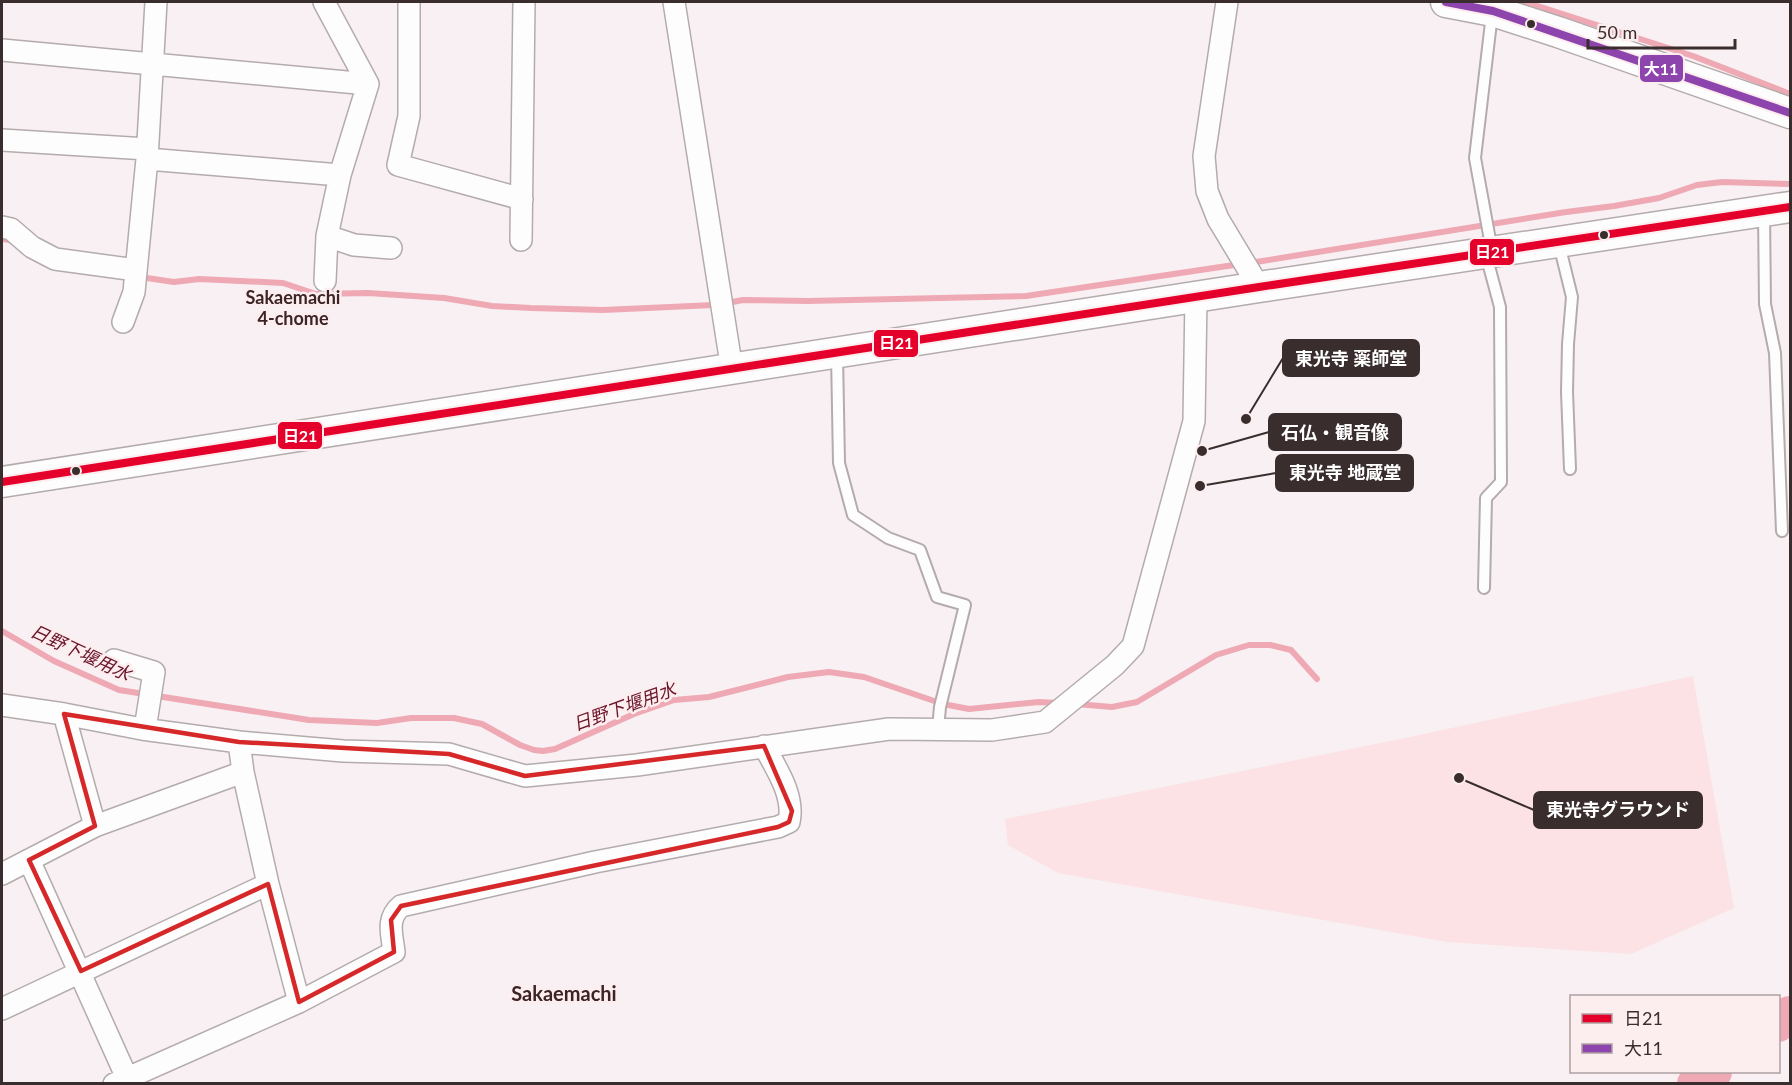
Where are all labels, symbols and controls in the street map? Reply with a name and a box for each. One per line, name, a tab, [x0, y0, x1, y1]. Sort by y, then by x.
scale bar	[1588, 12, 1735, 50]
unlabelled marker	[1525, 18, 1537, 30]
text: 50 m	[1597, 21, 1637, 43]
line badge: 大11	[1639, 54, 1684, 83]
text: 大11	[1644, 59, 1678, 78]
unlabelled marker	[1598, 229, 1610, 241]
line badge: 日21	[1469, 238, 1515, 266]
text: 日21	[1475, 242, 1509, 261]
district label: Sakaemachi 4-chome	[246, 286, 340, 329]
line badge: 日21	[873, 329, 919, 358]
text: 日21	[879, 333, 913, 352]
callout: 東光寺 薬師堂	[1283, 340, 1419, 376]
text: 東光寺 薬師堂	[1295, 347, 1407, 369]
callout: 石仏・観音像	[1269, 414, 1401, 450]
line badge: 日21	[277, 421, 323, 450]
text: 石仏・観音像	[1281, 421, 1389, 443]
text: 日21	[283, 426, 317, 445]
callout: 東光寺 地蔵堂	[1276, 455, 1413, 491]
text: 東光寺 地蔵堂	[1289, 461, 1401, 483]
unlabelled marker	[70, 465, 82, 477]
water label: 日野下堰用水	[27, 619, 136, 686]
water label: 日野下堰用水	[569, 677, 680, 735]
callout: 東光寺グラウンド	[1534, 792, 1702, 828]
text: 東光寺グラウンド	[1546, 798, 1690, 820]
district label: Sakaemachi	[511, 981, 617, 1005]
legend	[1570, 995, 1780, 1073]
text: 日21	[1624, 1007, 1663, 1029]
text: 大11	[1624, 1037, 1663, 1059]

